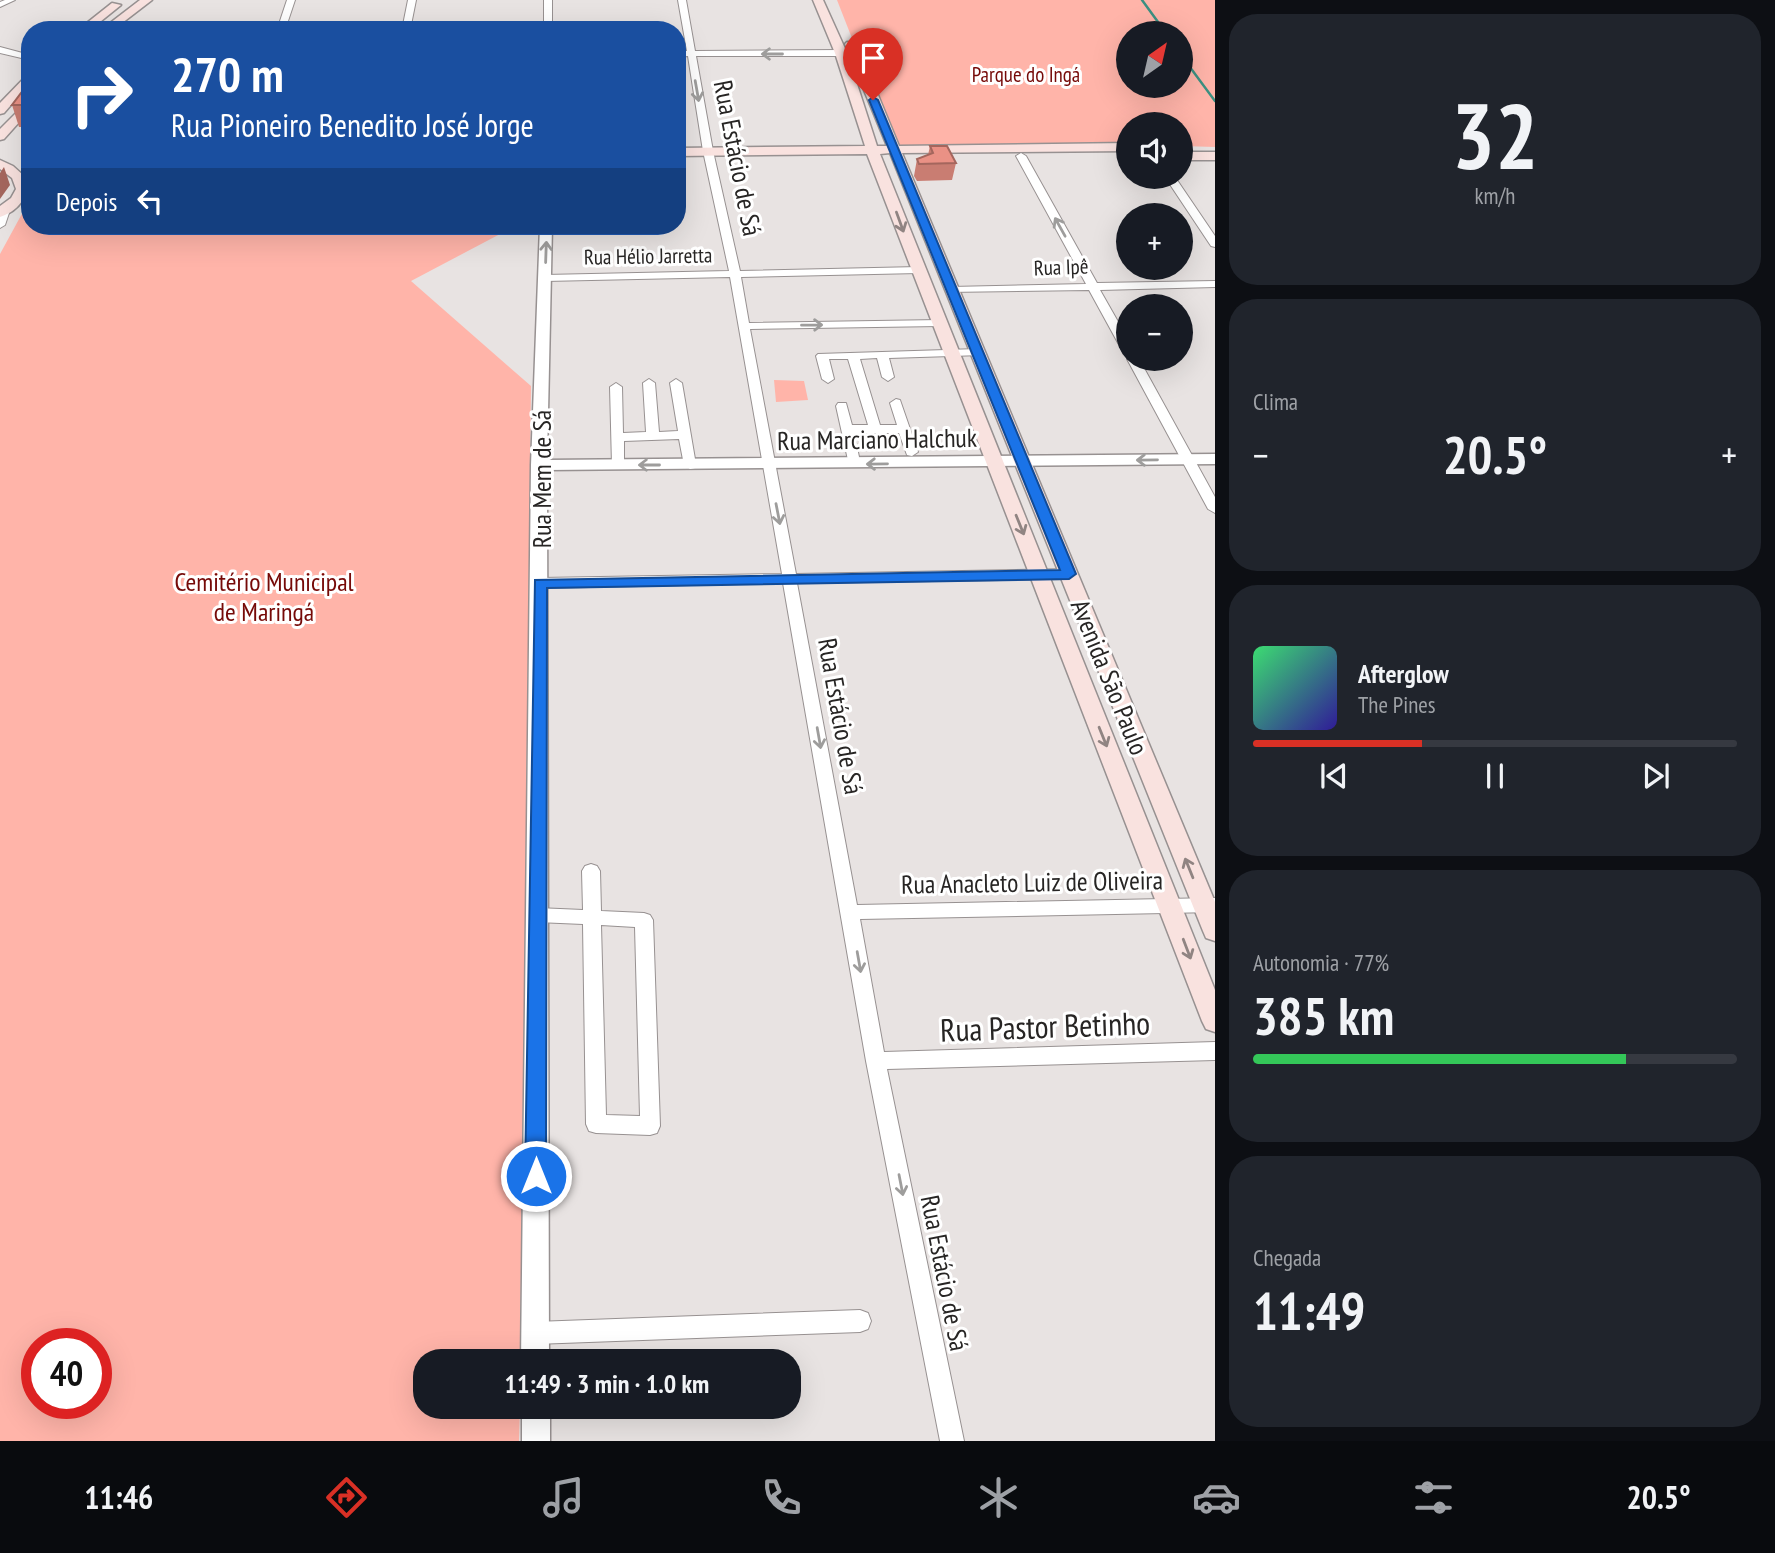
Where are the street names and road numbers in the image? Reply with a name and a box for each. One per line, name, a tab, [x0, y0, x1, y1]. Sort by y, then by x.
street label: Rua Estácio de Sá	[707, 77, 769, 239]
street label: Rua Hélio Jarretta	[584, 241, 712, 271]
street label: Rua Ipê	[1033, 253, 1089, 281]
street label: Rua Mem de Sá	[525, 410, 558, 548]
street label: Rua Marciano Halchuk	[777, 421, 977, 457]
street label: Avenida São Paulo	[1064, 594, 1156, 760]
street label: Rua Estácio de Sá	[811, 635, 871, 797]
street label: Rua Anacleto Luiz de Oliveira	[901, 863, 1163, 901]
street label: Rua Pastor Betinho	[939, 1001, 1151, 1051]
street label: Rua Estácio de Sá	[914, 1192, 976, 1354]

